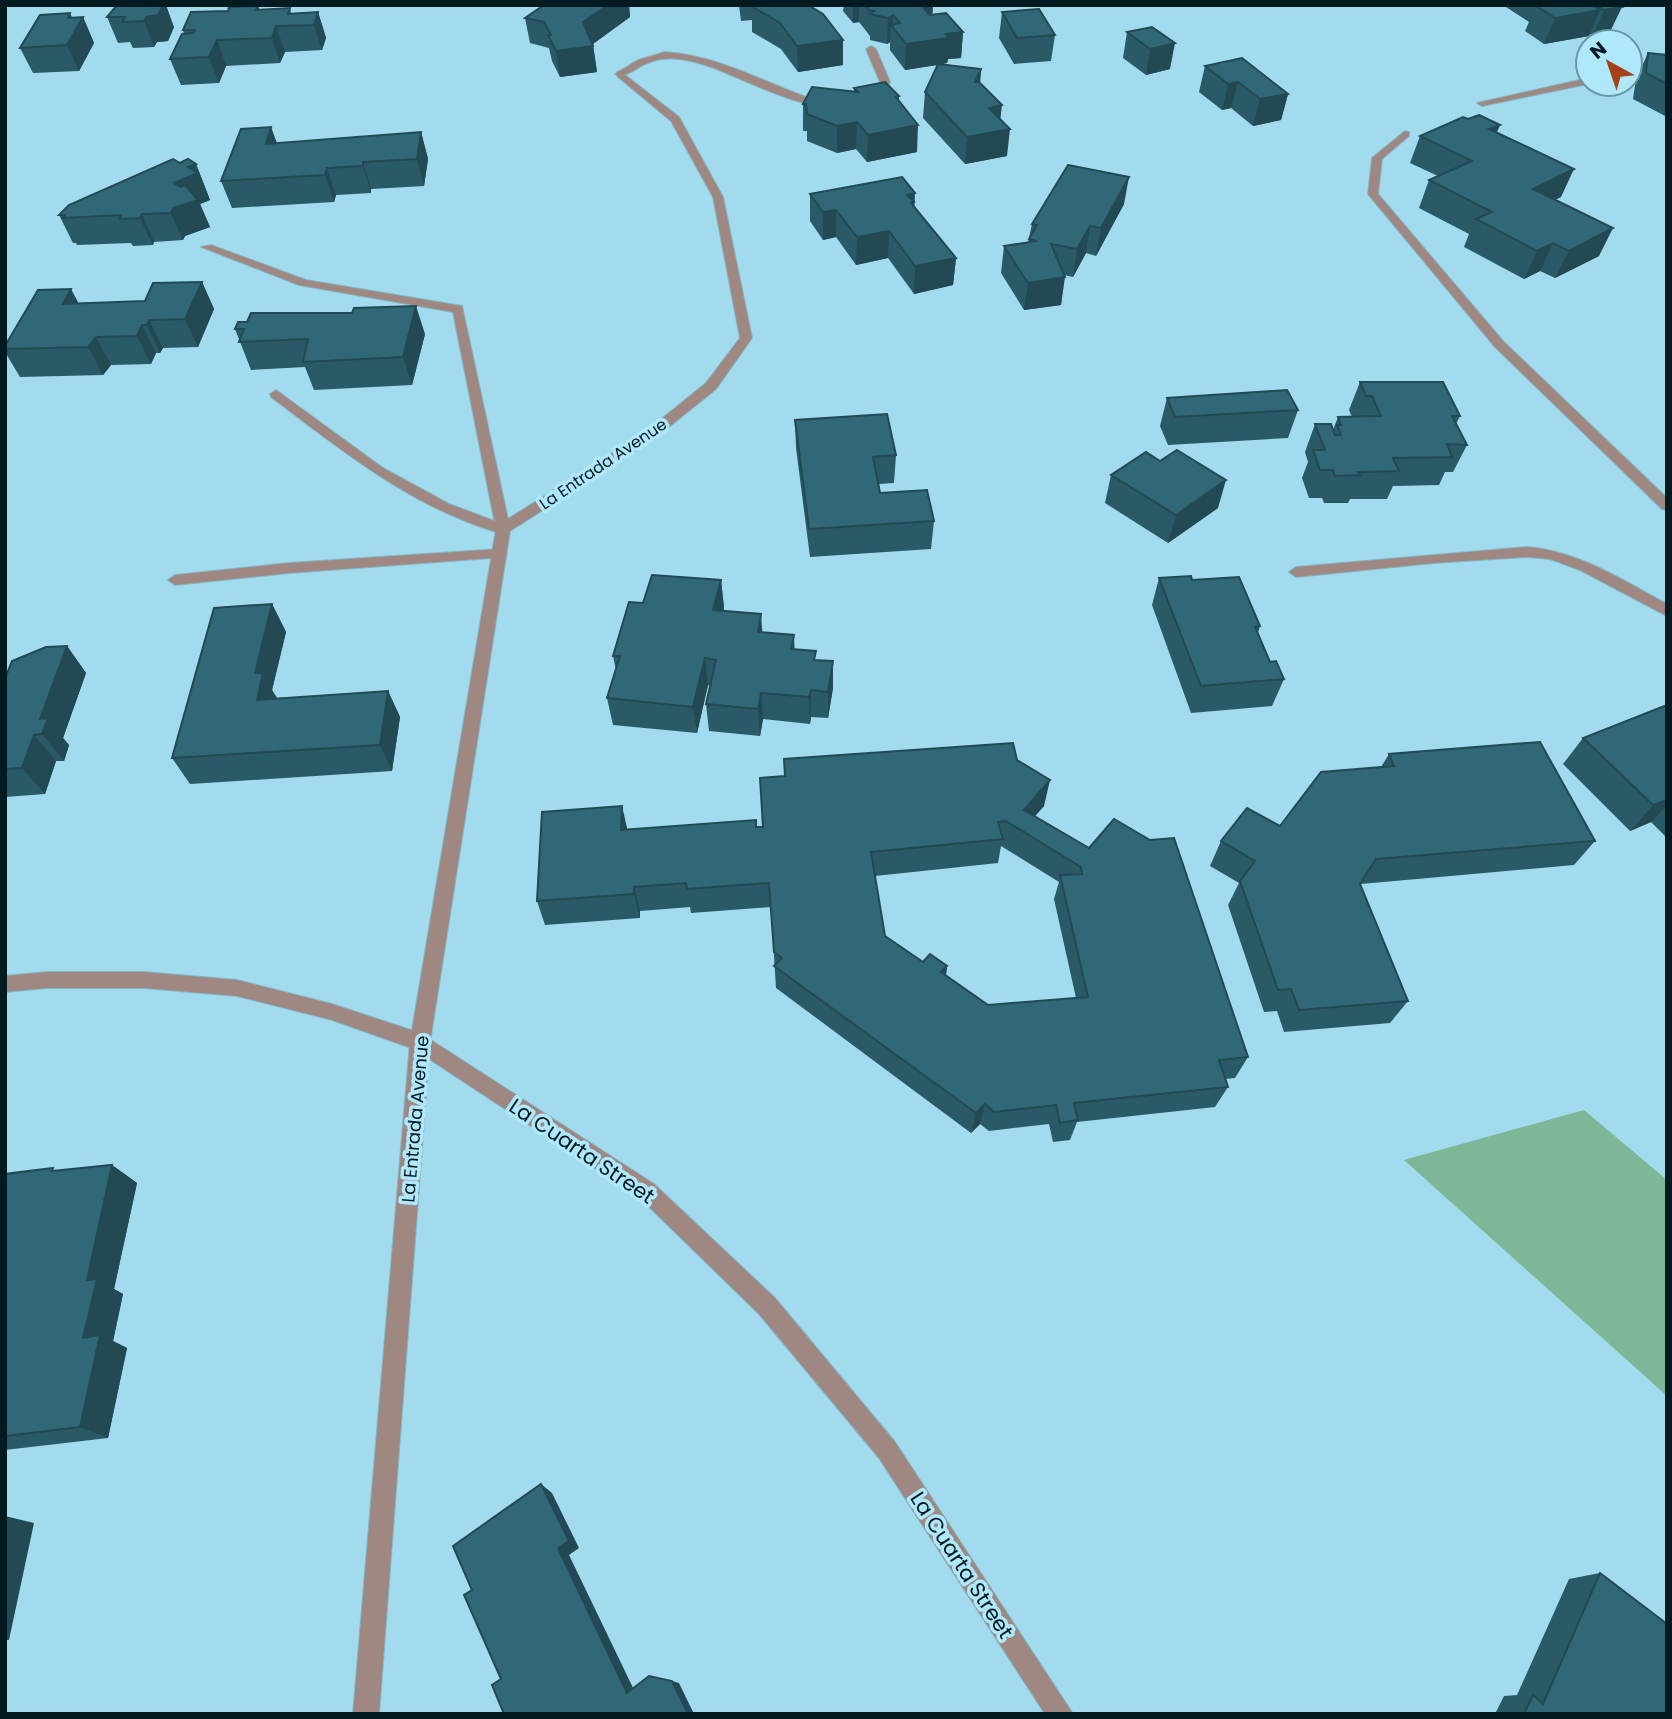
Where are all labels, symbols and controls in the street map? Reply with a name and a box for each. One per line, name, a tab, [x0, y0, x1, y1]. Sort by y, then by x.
north arrow	[1574, 28, 1644, 98]
text: N	[1584, 35, 1613, 65]
street label: La Entrada Avenue	[535, 413, 671, 515]
street label: La Entrada Avenue	[395, 1034, 435, 1204]
street label: La Cuarta Street	[504, 1092, 660, 1210]
street label: La Cuarta Street	[904, 1486, 1020, 1644]

